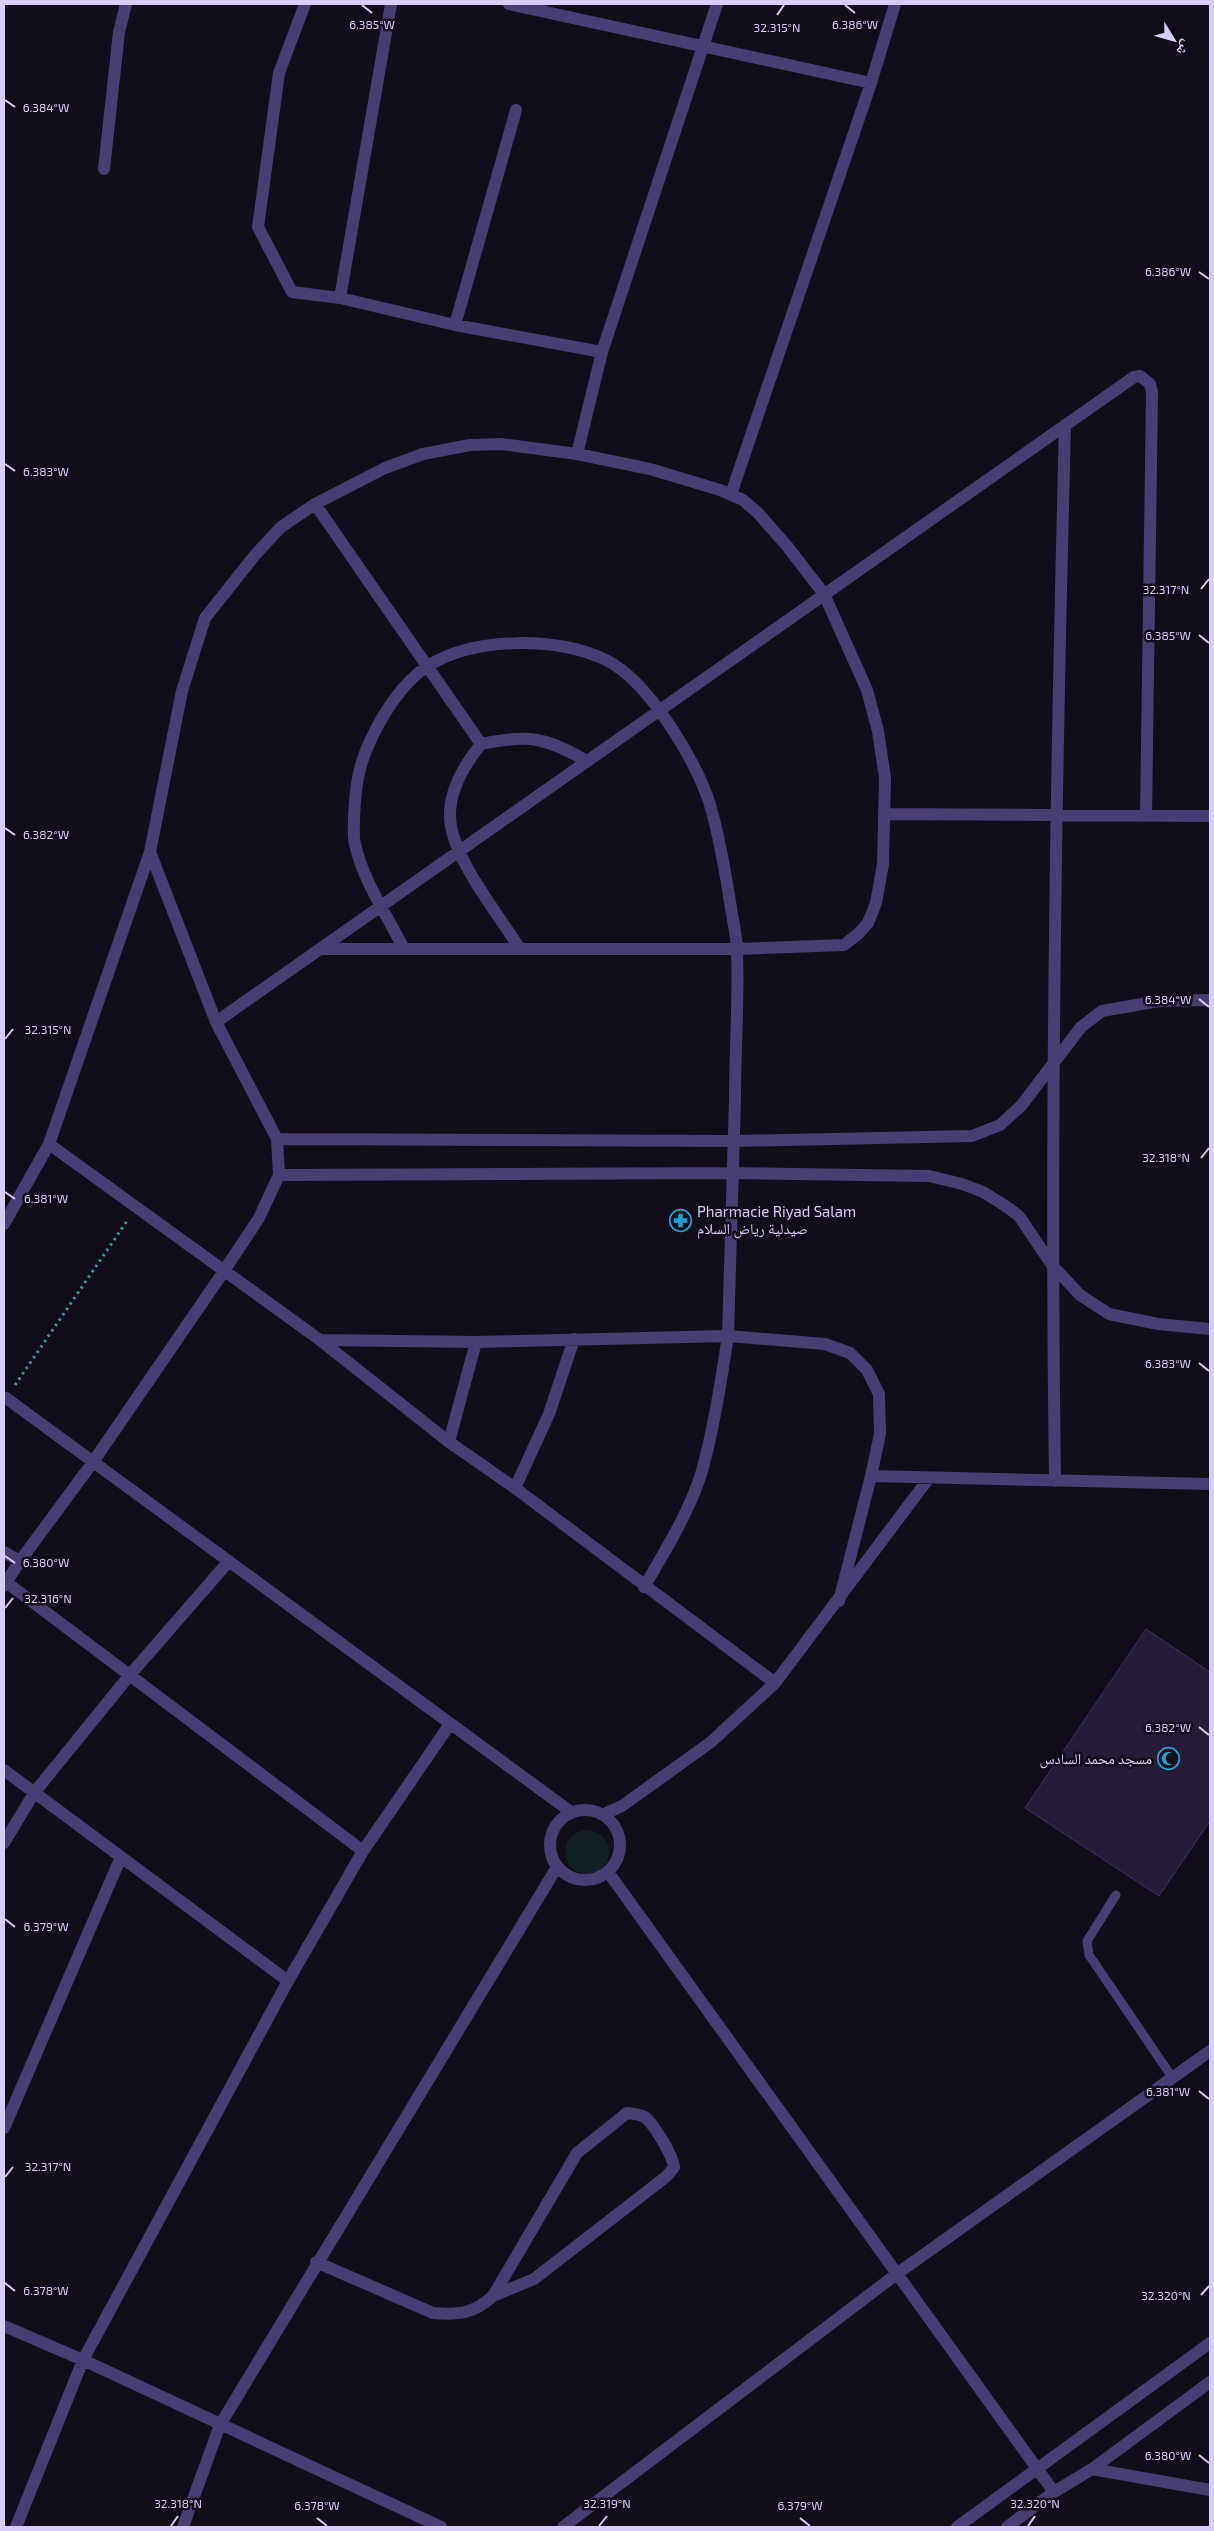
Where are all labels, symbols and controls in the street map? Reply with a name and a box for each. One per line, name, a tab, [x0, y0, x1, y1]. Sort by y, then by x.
north arrow	[1149, 15, 1199, 65]
text: 6.385°W	[349, 17, 395, 31]
text: 6.386°W	[832, 17, 878, 31]
text: 32.315°N	[754, 20, 800, 34]
text: ش	[1173, 36, 1196, 59]
text: 6.384°W	[23, 100, 69, 114]
text: 6.386°W	[1145, 264, 1191, 278]
text: 6.383°W	[23, 464, 69, 478]
text: 32.317°N	[1143, 582, 1189, 596]
text: 6.385°W	[1145, 628, 1191, 642]
text: 6.382°W	[23, 827, 69, 841]
text: 6.384°W	[1145, 992, 1191, 1006]
text: 32.315°N	[25, 1022, 71, 1036]
text: 32.318°N	[1142, 1150, 1190, 1164]
text: 6.381°W	[24, 1191, 68, 1205]
place label: Pharmacie Riyad Salam صيدلية رياض السلام	[697, 1202, 856, 1239]
pharmacy icon: Pharmacie Riyad Salam صيدلية رياض السلام	[669, 1209, 693, 1233]
text: 6.383°W	[1145, 1356, 1191, 1370]
text: 6.380°W	[23, 1555, 69, 1569]
text: 32.316°N	[24, 1591, 72, 1605]
text: 6.382°W	[1145, 1720, 1191, 1734]
mosque icon: مسجد محمد السادس	[1156, 1747, 1180, 1771]
place label: مسجد محمد السادس	[1039, 1749, 1152, 1769]
text: 6.379°W	[23, 1919, 69, 1933]
text: 6.381°W	[1146, 2084, 1190, 2098]
text: 32.317°N	[25, 2159, 71, 2173]
text: 6.378°W	[23, 2283, 69, 2297]
text: 32.320°N	[1141, 2288, 1191, 2302]
text: 6.380°W	[1145, 2448, 1191, 2462]
text: 32.318°N	[154, 2496, 202, 2510]
text: 32.319°N	[583, 2496, 631, 2510]
text: 32.320°N	[1010, 2496, 1060, 2510]
text: 6.378°W	[294, 2498, 340, 2512]
text: 6.379°W	[777, 2498, 823, 2512]

